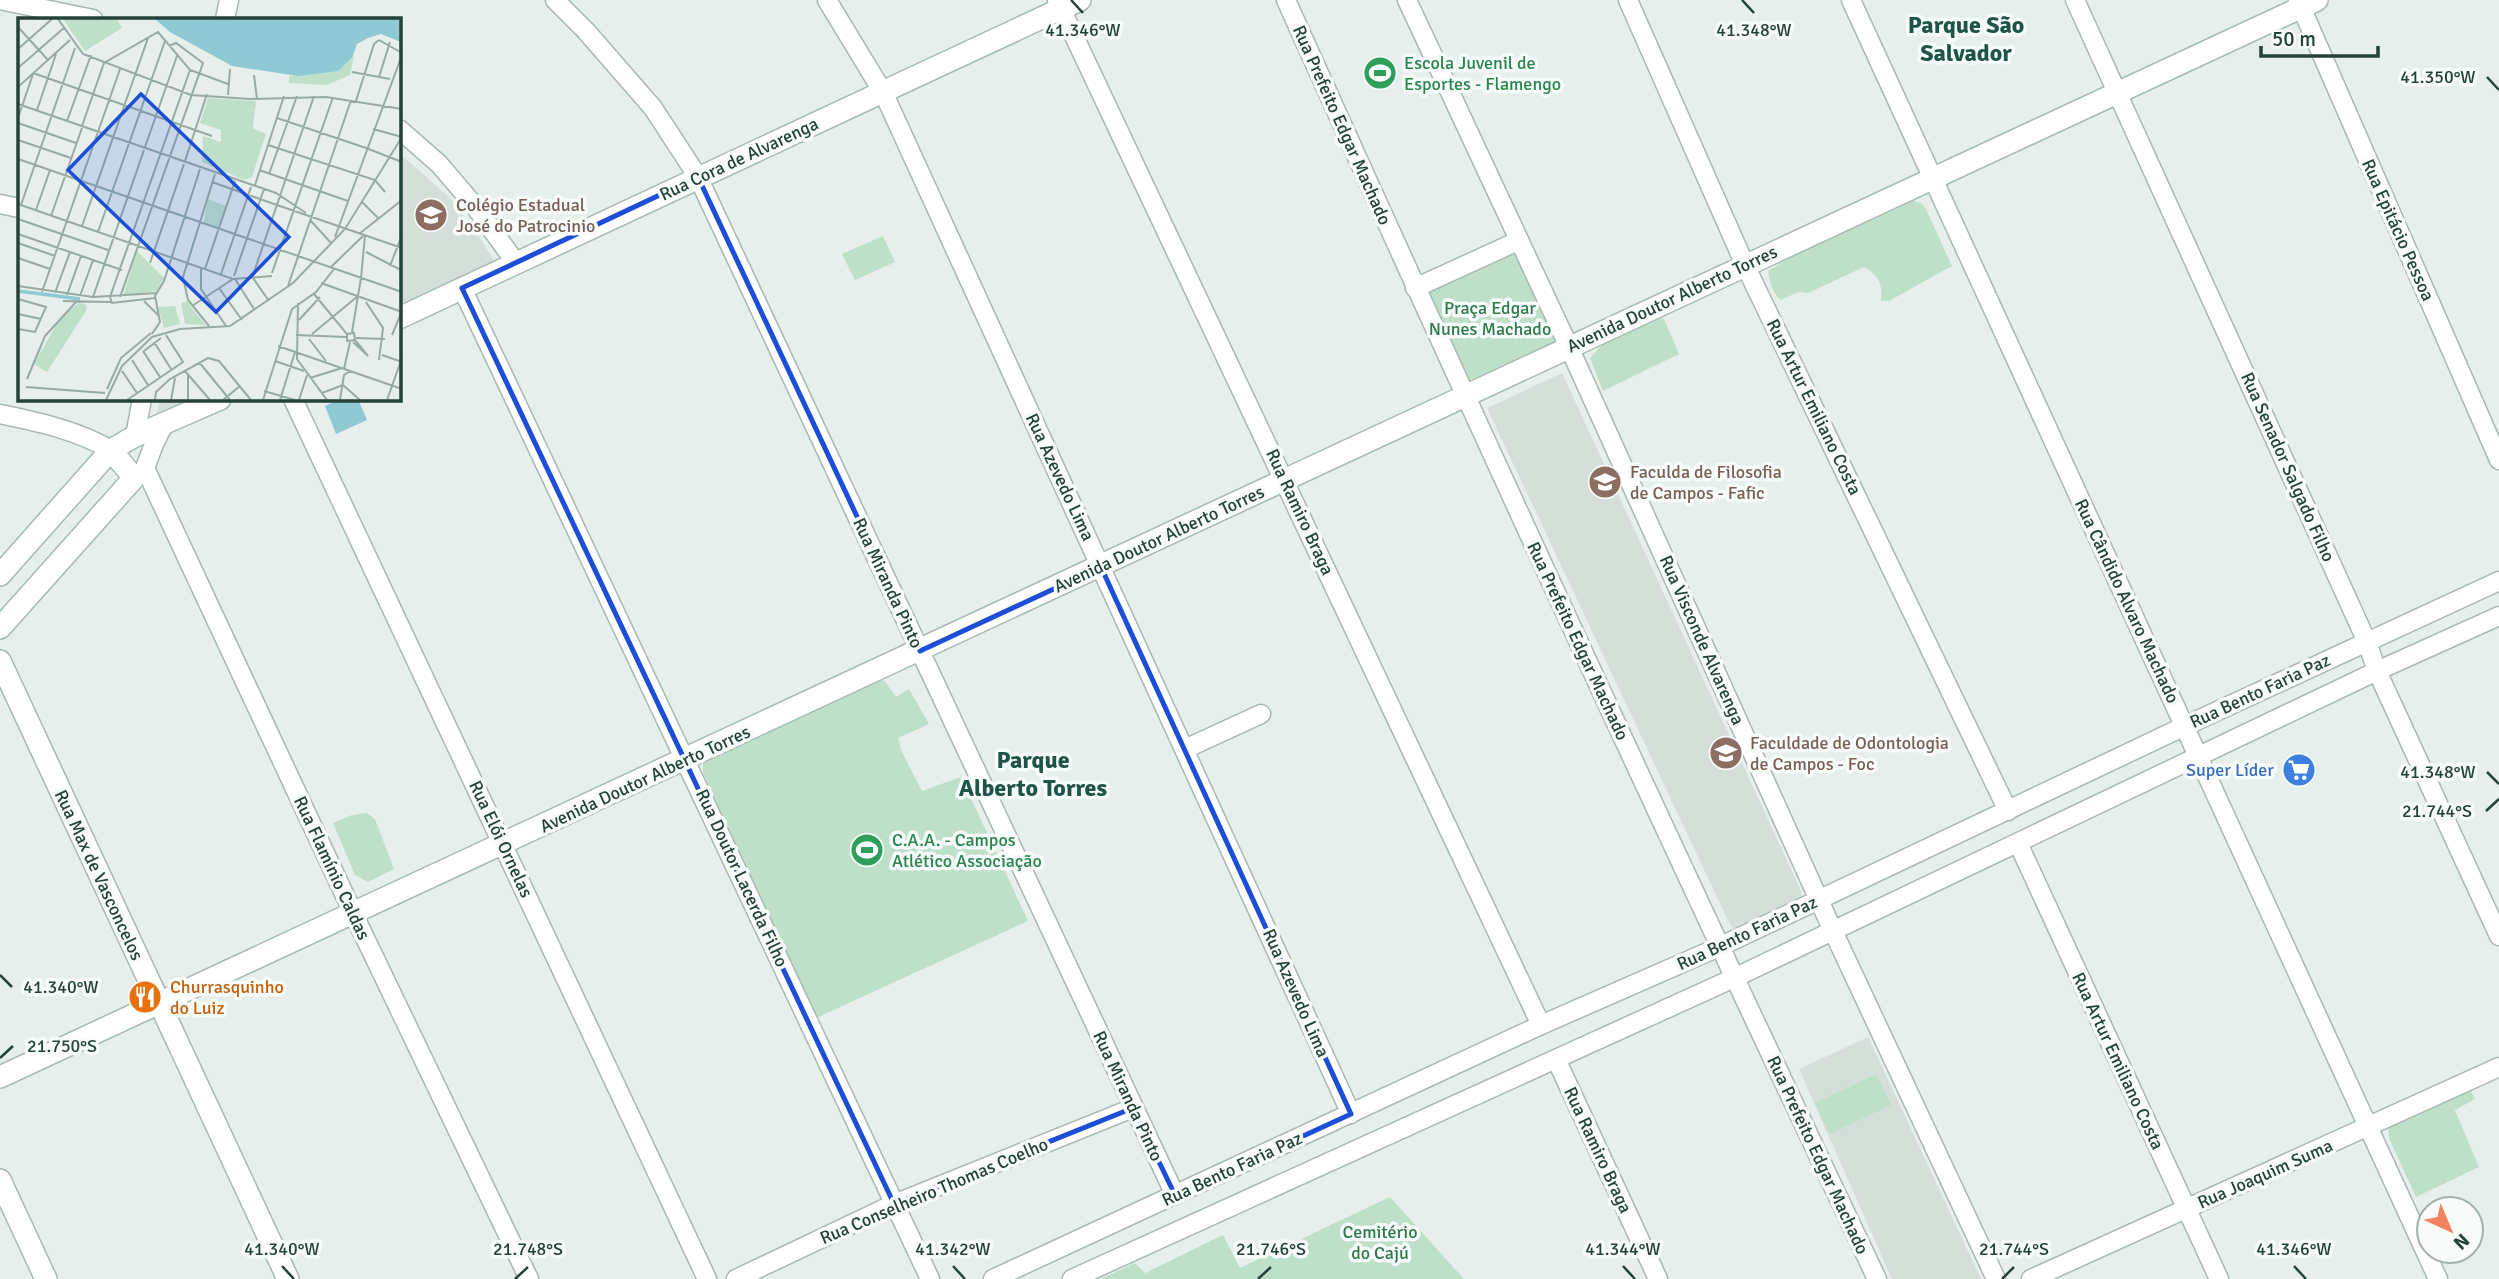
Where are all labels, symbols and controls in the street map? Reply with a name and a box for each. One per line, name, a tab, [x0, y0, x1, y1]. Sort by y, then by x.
district label: Parque São Salvador	[1908, 10, 2024, 68]
scale bar	[2261, 14, 2378, 58]
inset map	[18, 18, 401, 401]
text: 41.346°W	[1045, 19, 1121, 41]
text: 41.348°W	[1716, 19, 1792, 41]
street label: Rua Prefeito Edgar Machado	[1288, 22, 1396, 228]
text: 50 m	[2272, 26, 2316, 52]
place label: Escola Juvenil de Esportes - Flamengo	[1404, 52, 1561, 95]
sports icon: Escola Juvenil de Esportes - Flamengo	[1361, 54, 1399, 92]
text: 41.350°W	[2400, 66, 2476, 88]
street label: Rua Cora de Alvarenga	[656, 113, 822, 205]
street label: Rua Epitácio Pessoa	[2357, 156, 2439, 304]
place label: Colégio Estadual José do Patrocinio	[456, 194, 595, 237]
school or university icon: Colégio Estadual José do Patrocinio	[412, 196, 450, 234]
street label: Avenida Doutor Alberto Torres	[1563, 240, 1781, 357]
park label: Praça Edgar Nunes Machado	[1429, 297, 1551, 340]
street label: Rua Artur Emiliano Costa	[1762, 315, 1866, 499]
street label: Rua Senador Salgado Filho	[2236, 369, 2340, 565]
street label: Rua Azevedo Lima	[1021, 410, 1099, 544]
street label: Rua Ramiro Braga	[1261, 445, 1339, 579]
place label: Faculda de Filosofia de Campos - Fafic	[1630, 461, 1782, 504]
school or university icon: Faculda de Filosofia de Campos - Fafic	[1586, 463, 1624, 501]
street label: Avenida Doutor Alberto Torres	[1050, 480, 1268, 597]
street label: Rua Cândido Alvaro Machado	[2070, 495, 2184, 707]
street label: Rua Miranda Pinto	[848, 514, 928, 652]
street label: Rua Prefeito Edgar Machado	[1522, 538, 1634, 744]
street label: Rua Visconde Alvarenga	[1655, 552, 1749, 728]
street label: Rua Bento Faria Paz	[2186, 649, 2334, 733]
street label: Avenida Doutor Alberto Torres	[536, 720, 754, 837]
place label: Faculdade de Odontologia de Campos - Foc	[1750, 732, 1949, 775]
school or university icon: Faculdade de Odontologia de Campos - Foc	[1707, 734, 1745, 772]
district label: Parque Alberto Torres	[959, 745, 1108, 803]
supermarket icon: Super Líder	[2280, 751, 2318, 789]
place label: Super Líder	[2186, 759, 2274, 781]
text: 41.348°W	[2400, 761, 2476, 783]
street label: Rua Elói Ornelas	[464, 777, 538, 901]
street label: Rua Max de Vasconcelos	[50, 786, 148, 964]
street label: Rua Doutor Lacerda Filho	[691, 786, 793, 970]
street label: Rua Flamínio Caldas	[289, 793, 375, 943]
text: 21.744°S	[2402, 800, 2472, 822]
place label: C.A.A. - Campos Atlético Associação	[892, 829, 1042, 872]
sports icon: C.A.A. - Campos Atlético Associação	[848, 831, 886, 869]
street label: Rua Bento Faria Paz	[1673, 891, 1821, 975]
street label: Rua Azevedo Lima	[1258, 925, 1334, 1061]
street label: Rua Artur Emiliano Costa	[2067, 969, 2169, 1153]
text: 41.340°W	[23, 976, 99, 998]
place label: Churrasquinho do Luiz	[170, 976, 284, 1019]
restaurant icon: Churrasquinho do Luiz	[126, 978, 164, 1016]
street label: Rua Miranda Pinto	[1088, 1027, 1168, 1165]
text: 21.750°S	[27, 1035, 97, 1057]
street label: Rua Prefeito Edgar Machado	[1762, 1052, 1874, 1258]
street label: Rua Ramiro Braga	[1559, 1083, 1637, 1217]
street label: Rua Bento Faria Paz	[1158, 1127, 1306, 1211]
street label: Rua Conselheiro Thomas Coelho	[817, 1133, 1051, 1249]
street label: Rua Joaquim Suma	[2194, 1134, 2336, 1214]
north arrow	[2415, 1195, 2485, 1265]
park label: Cemitério do Cajú	[1342, 1221, 1418, 1264]
text: N	[2448, 1228, 2474, 1255]
text: 41.340°W	[244, 1238, 320, 1260]
text: 21.748°S	[493, 1238, 563, 1260]
text: 41.342°W	[915, 1238, 991, 1260]
text: 21.746°S	[1236, 1238, 1306, 1260]
text: 41.344°W	[1585, 1238, 1661, 1260]
text: 21.744°S	[1979, 1238, 2049, 1260]
text: 41.346°W	[2256, 1238, 2332, 1260]

